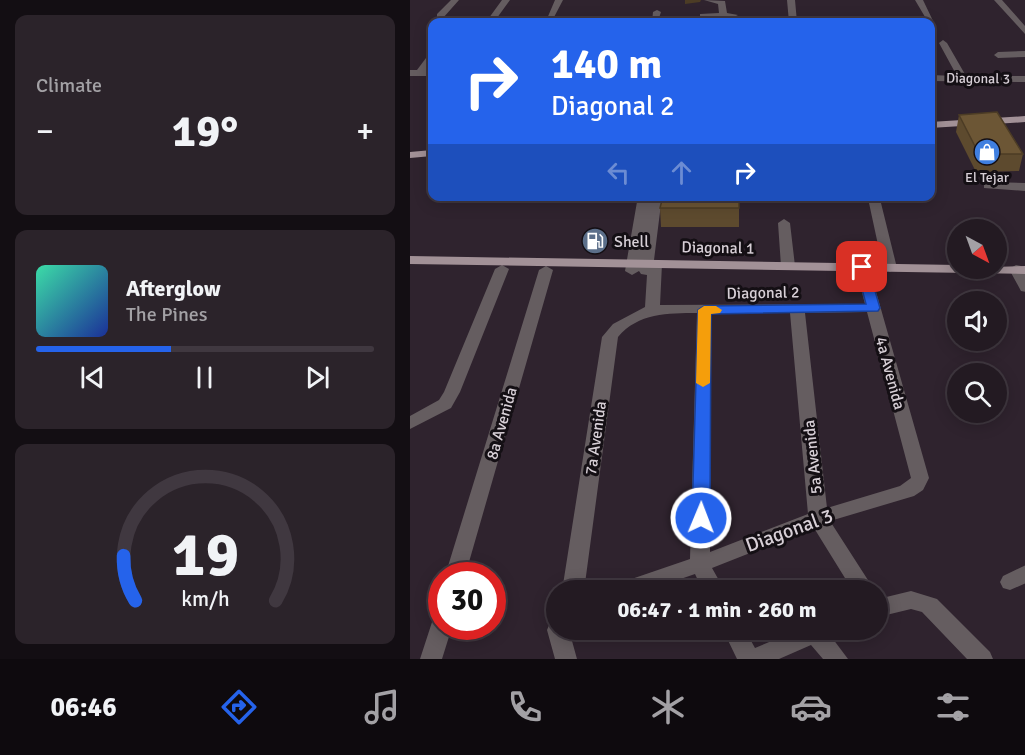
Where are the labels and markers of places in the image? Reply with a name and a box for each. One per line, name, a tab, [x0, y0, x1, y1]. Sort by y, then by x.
shop icon: El Tejar	[972, 137, 1002, 167]
place label: El Tejar	[965, 169, 1010, 186]
fuel station icon: Shell	[580, 226, 610, 256]
place label: Shell	[614, 232, 649, 252]
pin	[836, 241, 887, 292]

